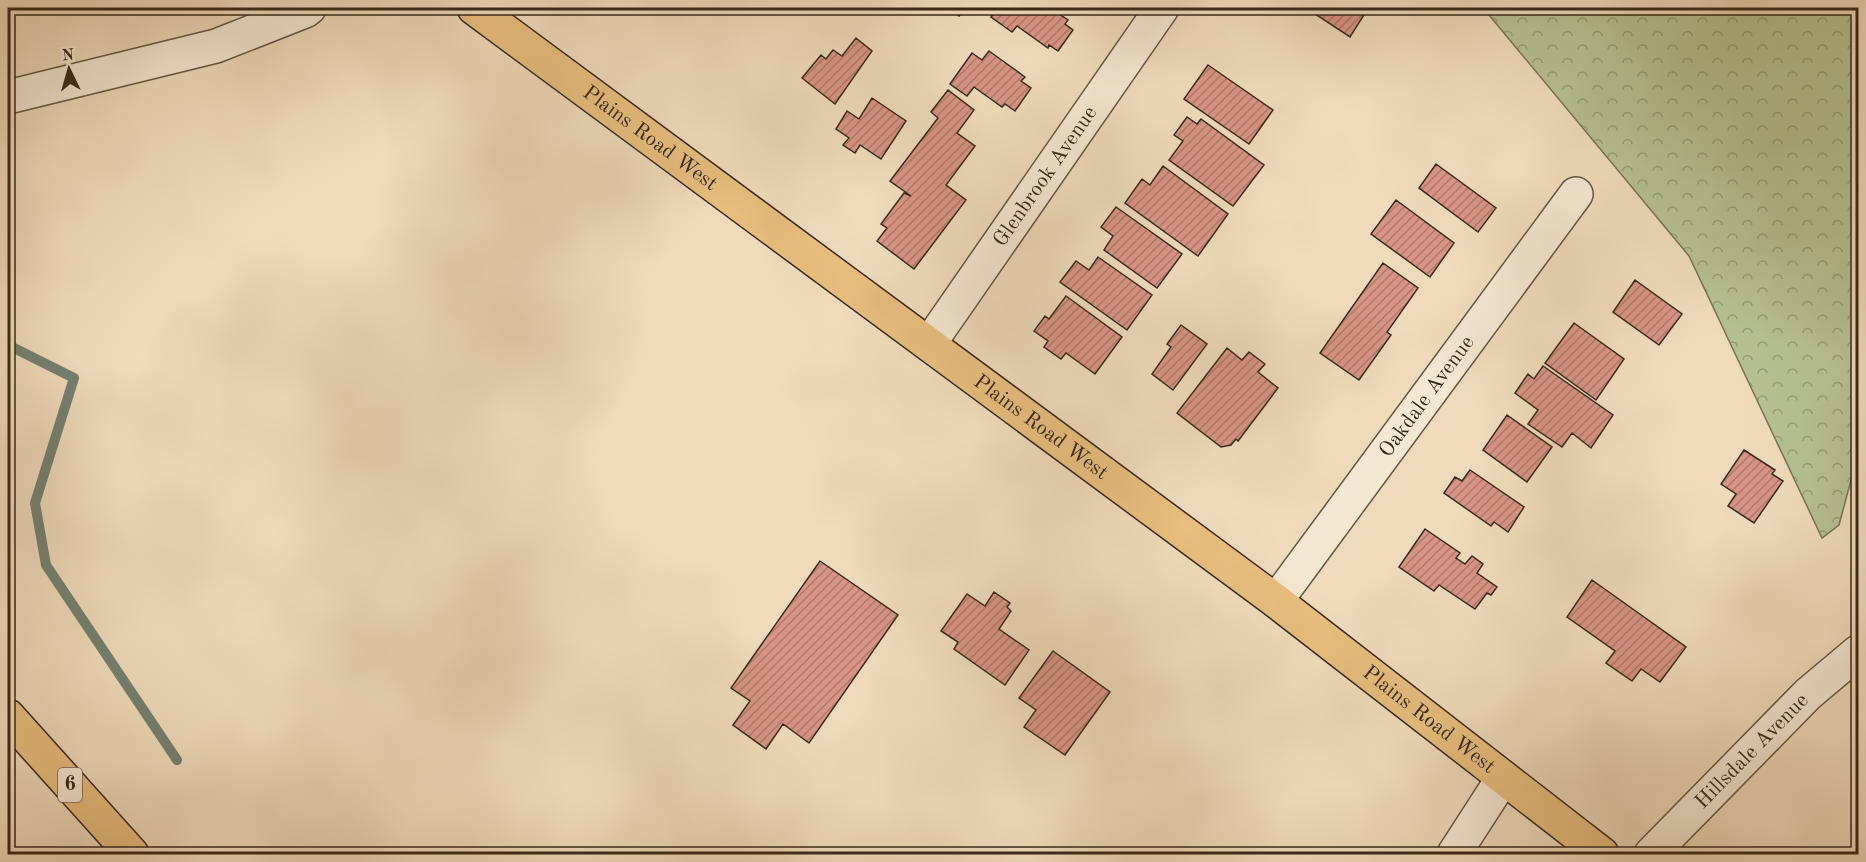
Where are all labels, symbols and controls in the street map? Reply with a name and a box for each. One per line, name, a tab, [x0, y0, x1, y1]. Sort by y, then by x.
north arrow	[39, 39, 99, 99]
text: N	[61, 47, 75, 65]
street label: Plains Road West	[579, 82, 721, 195]
street label: Glenbrook Avenue	[989, 102, 1101, 250]
street label: Oakdale Avenue	[1375, 332, 1478, 461]
street label: Plains Road West	[970, 371, 1112, 484]
street label: Plains Road West	[1359, 662, 1499, 778]
street label: Hillsdale Avenue	[1691, 690, 1813, 813]
road number: 6	[58, 768, 82, 802]

